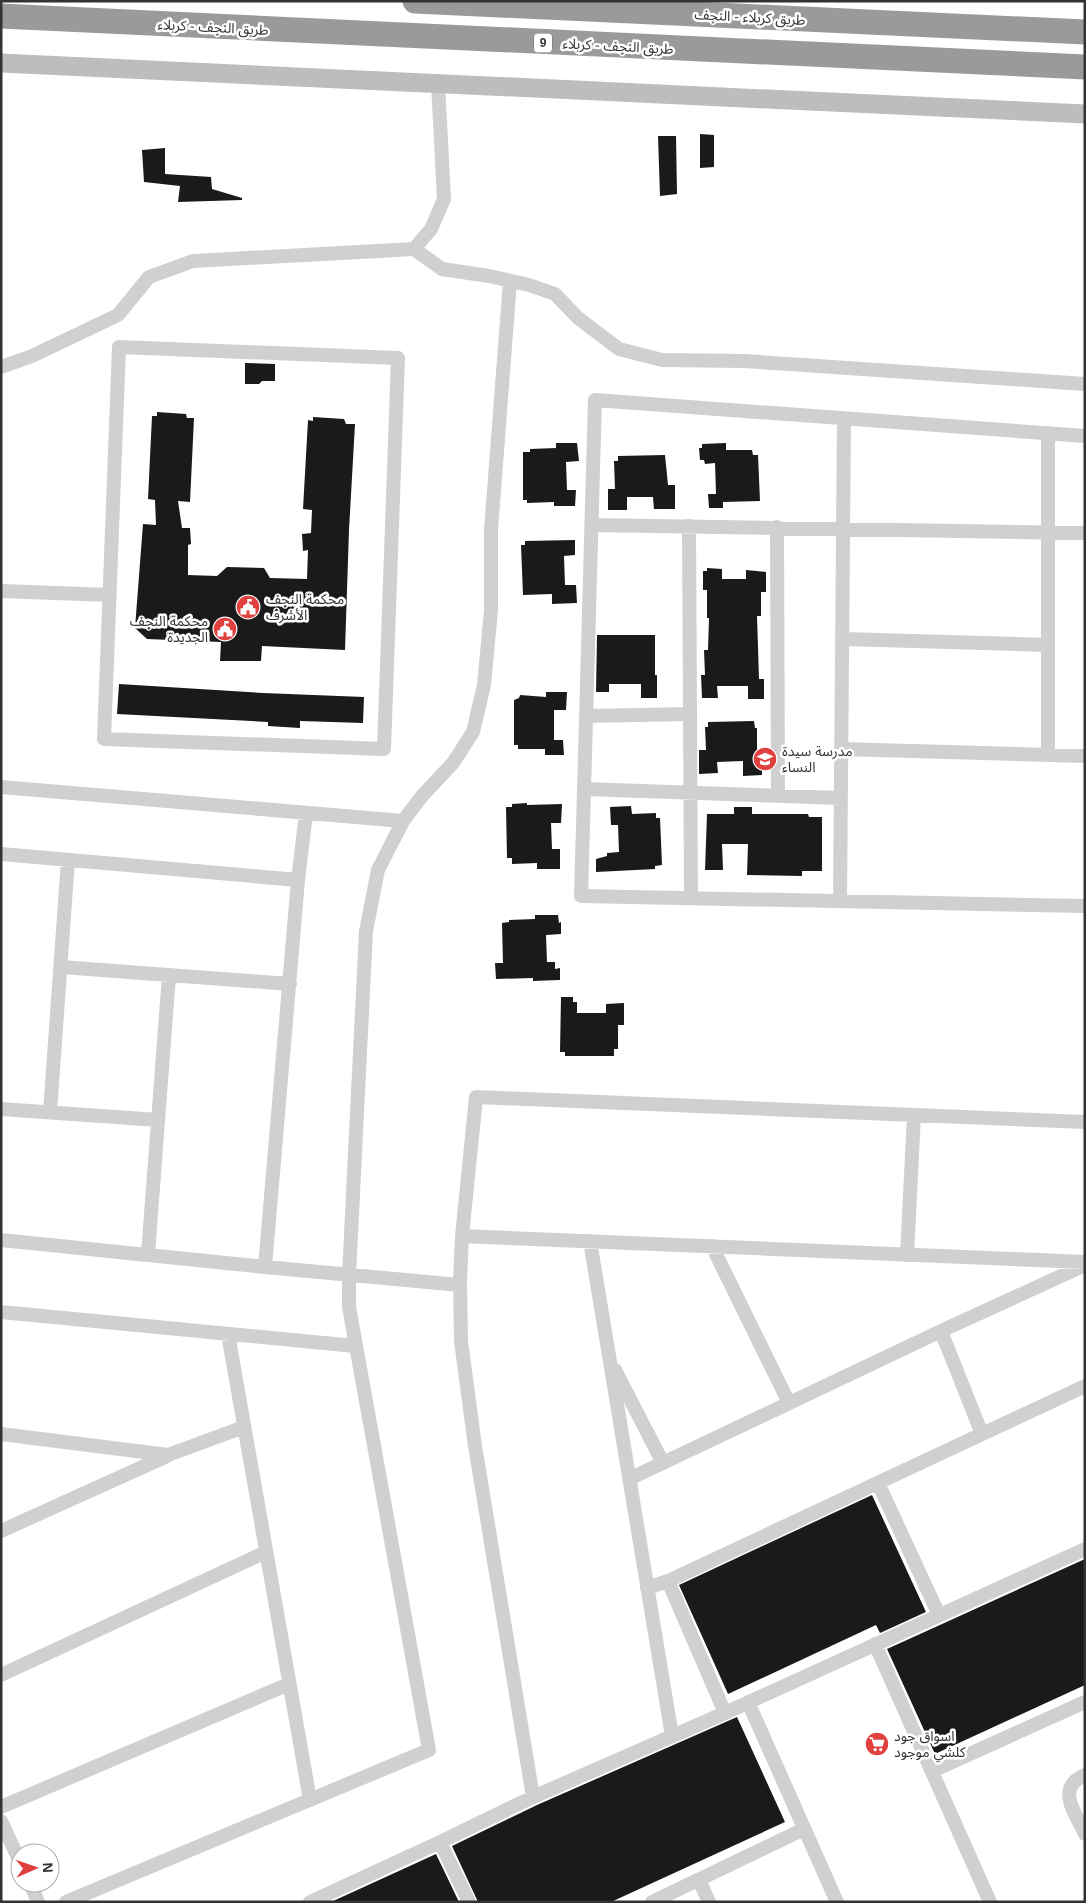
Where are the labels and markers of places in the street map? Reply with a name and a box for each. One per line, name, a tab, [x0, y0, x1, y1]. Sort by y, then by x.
place label: محكمة النجف الأشرف	[266, 591, 344, 624]
public building icon: محكمة النجف الأشرف	[235, 594, 261, 620]
place label: محكمة النجف الجديدة	[130, 613, 208, 645]
public building icon: محكمة النجف الجديدة	[212, 616, 238, 642]
place label: مدرسة سيدة النساء	[782, 743, 853, 775]
school or university icon: مدرسة سيدة النساء	[752, 746, 778, 772]
place label: اسواق جود كلشي موجود	[894, 1728, 966, 1763]
supermarket icon: اسواق جود كلشي موجود	[864, 1731, 890, 1757]

